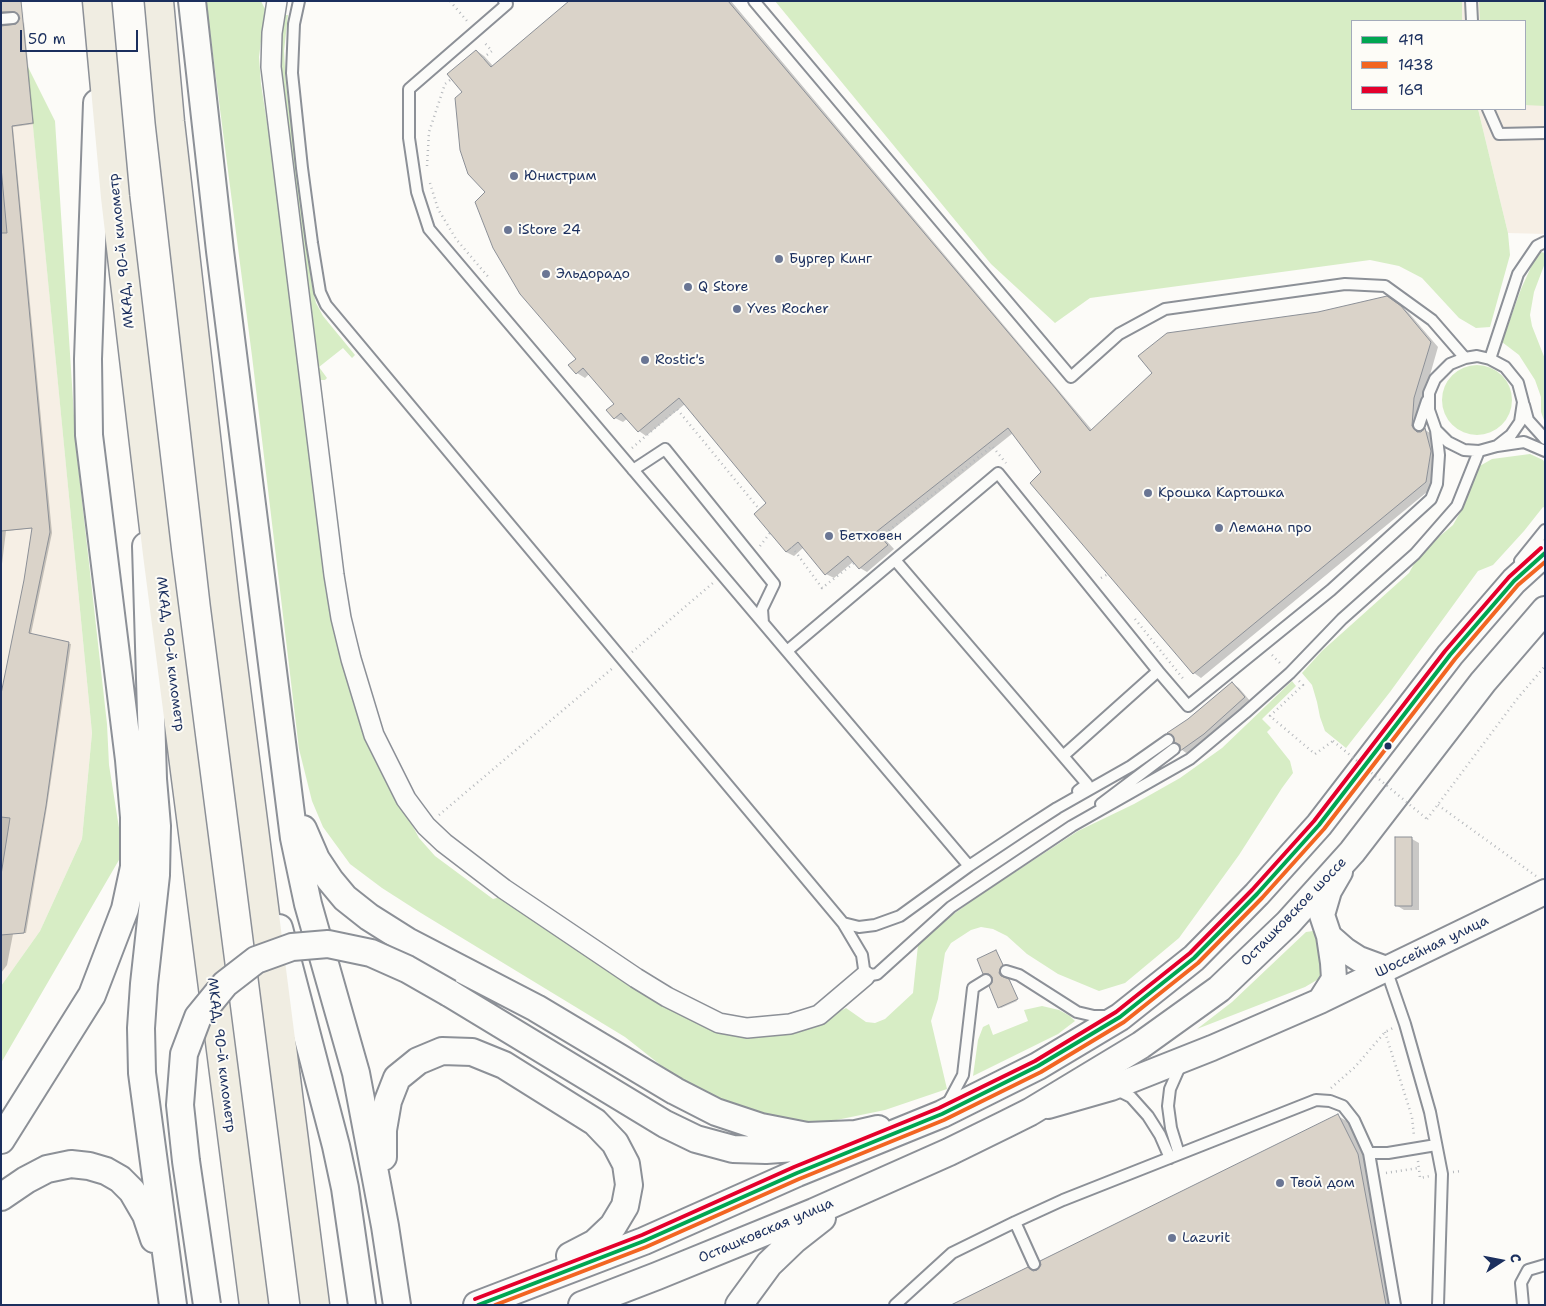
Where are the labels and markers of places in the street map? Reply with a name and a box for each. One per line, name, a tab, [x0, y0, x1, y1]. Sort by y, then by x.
place label: Юнистрим	[524, 168, 596, 184]
marker: Юнистрим	[508, 170, 520, 182]
place label: iStore 24	[518, 222, 581, 238]
marker: iStore 24	[502, 224, 514, 236]
place label: Бургер Кинг	[789, 251, 872, 267]
marker: Бургер Кинг	[773, 253, 785, 265]
place label: Эльдорадо	[556, 266, 630, 282]
marker: Эльдорадо	[540, 268, 552, 280]
place label: Q Store	[698, 279, 748, 295]
marker: Q Store	[682, 281, 694, 293]
place label: Yves Rocher	[747, 301, 829, 317]
marker: Yves Rocher	[731, 303, 743, 315]
place label: Rostic's	[655, 352, 705, 368]
marker: Rostic's	[639, 354, 651, 366]
place label: Крошка Картошка	[1158, 485, 1284, 501]
marker: Крошка Картошка	[1142, 487, 1154, 499]
place label: Лемана про	[1229, 520, 1312, 536]
marker: Лемана про	[1213, 522, 1225, 534]
place label: Бетховен	[839, 528, 902, 544]
marker: Бетховен	[823, 530, 835, 542]
unlabelled marker	[1383, 741, 1393, 751]
place label: Твой дом	[1290, 1175, 1355, 1191]
marker: Твой дом	[1274, 1177, 1286, 1189]
place label: Lazurit	[1182, 1230, 1230, 1246]
marker: Lazurit	[1166, 1232, 1178, 1244]

